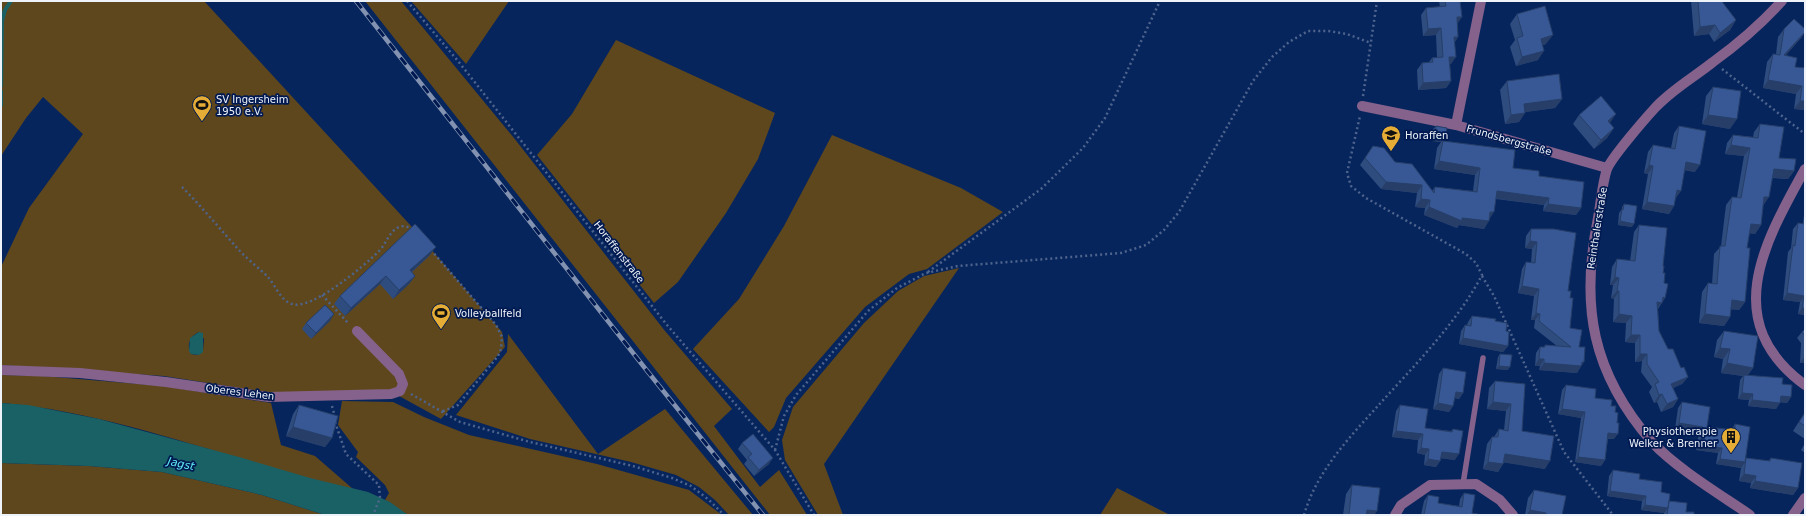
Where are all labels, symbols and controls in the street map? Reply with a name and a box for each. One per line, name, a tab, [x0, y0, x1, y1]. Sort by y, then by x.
sports icon: SV Ingersheim 1950 e.V.	[191, 94, 213, 122]
place label: SV Ingersheim 1950 e.V.	[216, 94, 289, 117]
street label: Frundsbergstraße	[1465, 123, 1553, 157]
school or university icon: Horaffen	[1380, 124, 1402, 152]
place label: Horaffen	[1405, 130, 1448, 141]
street label: Reinthalerstraße	[1585, 186, 1609, 270]
street label: Horaffenstraße	[592, 219, 646, 285]
sports icon: Volleyballfeld	[430, 302, 452, 330]
place label: Volleyballfeld	[455, 308, 522, 319]
street label: Oberes Lehen	[205, 382, 275, 402]
place label: Physiotherapie Welker & Brenner	[1629, 426, 1718, 449]
building icon: Physiotherapie Welker & Brenner	[1720, 426, 1742, 454]
water label: Jagst	[164, 454, 196, 473]

